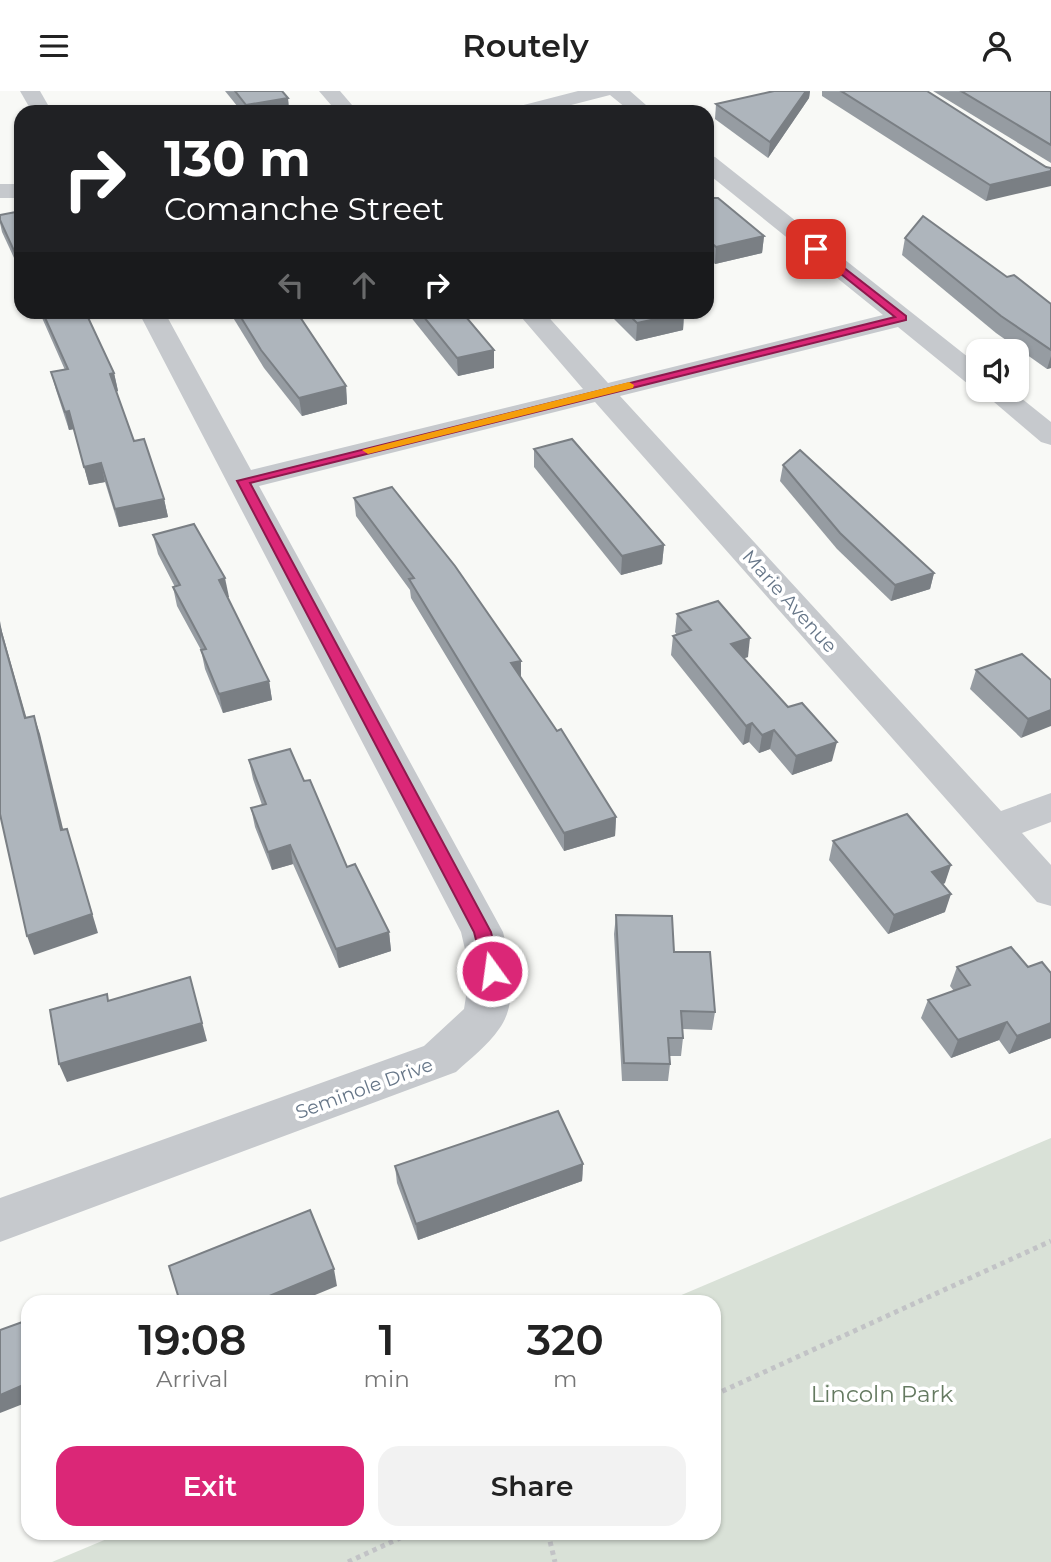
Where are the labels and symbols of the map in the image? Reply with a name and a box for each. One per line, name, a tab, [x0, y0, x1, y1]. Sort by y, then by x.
pin	[786, 219, 846, 279]
street label: Marie Avenue	[738, 545, 842, 657]
position arrow	[455, 934, 529, 1008]
street label: Seminole Drive	[292, 1053, 436, 1124]
park label: Lincoln Park	[811, 1380, 954, 1408]

